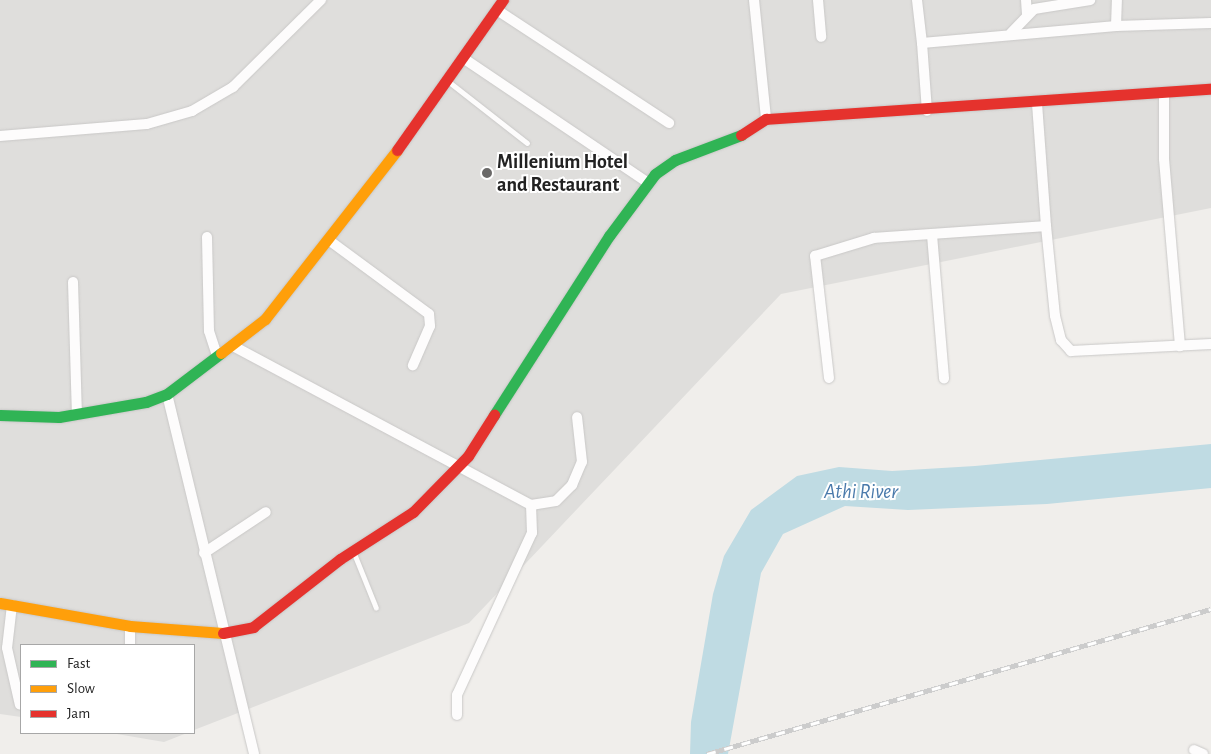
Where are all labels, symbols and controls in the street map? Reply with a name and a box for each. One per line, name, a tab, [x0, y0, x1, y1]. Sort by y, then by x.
place label: Millenium Hotel and Restaurant	[497, 150, 628, 197]
marker: Millenium Hotel and Restaurant	[481, 167, 493, 179]
water label: Athi River	[824, 479, 898, 505]
legend	[20, 644, 195, 734]
text: Fast	[67, 656, 90, 671]
text: Slow	[67, 681, 95, 696]
text: Jam	[67, 706, 90, 721]

